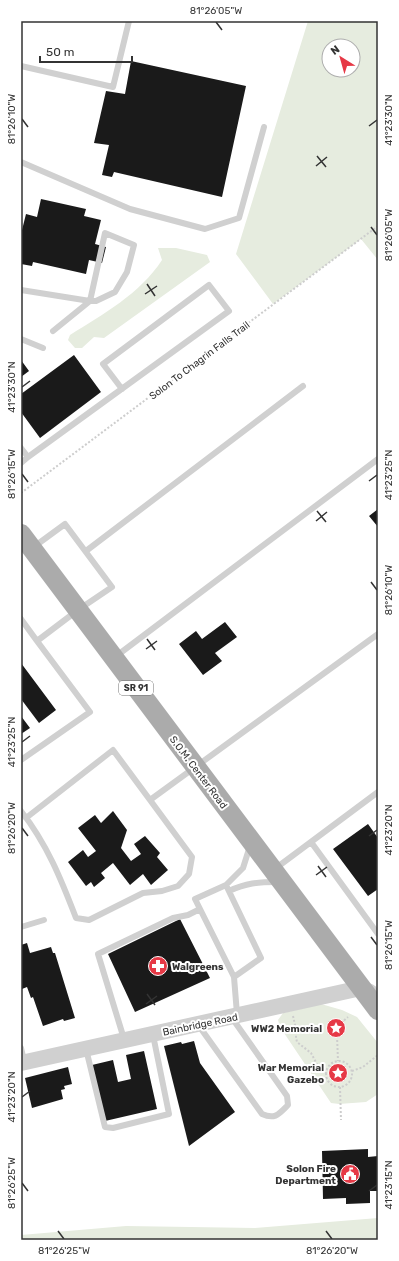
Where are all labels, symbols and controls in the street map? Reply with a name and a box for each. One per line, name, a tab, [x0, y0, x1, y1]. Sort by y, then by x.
text: 81°26'05"W	[190, 5, 242, 17]
scale bar	[40, 38, 132, 64]
north arrow	[321, 38, 361, 78]
text: N	[328, 43, 342, 58]
text: 50 m	[46, 45, 74, 59]
text: 81°26'10"W	[6, 94, 18, 144]
text: 41°23'30"N	[383, 94, 395, 146]
text: 81°26'05"W	[383, 209, 395, 261]
street label: Solon To Chagrin Falls Trail	[147, 319, 252, 403]
text: 41°23'30"N	[6, 361, 18, 413]
text: 81°26'15"W	[6, 449, 18, 499]
text: 41°23'25"N	[383, 450, 395, 500]
text: 81°26'10"W	[383, 565, 395, 615]
road number: SR 91	[119, 681, 153, 695]
text: 41°23'25"N	[6, 717, 18, 767]
street label: S.O.M. Center Road	[167, 734, 229, 811]
text: 81°26'20"W	[6, 802, 18, 854]
text: 41°23'20"N	[383, 804, 395, 856]
text: 81°26'15"W	[383, 920, 395, 970]
pharmacy icon: Walgreens	[147, 955, 169, 977]
place label: Walgreens	[172, 961, 224, 973]
street label: Bainbridge Road	[162, 1011, 239, 1039]
place icon: WW2 Memorial	[325, 1017, 347, 1039]
place label: WW2 Memorial	[251, 1023, 322, 1035]
place label: War Memorial Gazebo	[258, 1062, 324, 1086]
place icon: War Memorial Gazebo	[327, 1062, 349, 1084]
text: 41°23'20"N	[6, 1071, 18, 1123]
text: 81°26'25"W	[6, 1157, 18, 1209]
text: 41°23'15"N	[383, 1160, 395, 1210]
place label: Solon Fire Department	[275, 1163, 336, 1187]
public building icon: Solon Fire Department	[339, 1163, 361, 1185]
text: 81°26'25"W	[38, 1245, 90, 1257]
text: 81°26'20"W	[306, 1245, 358, 1257]

